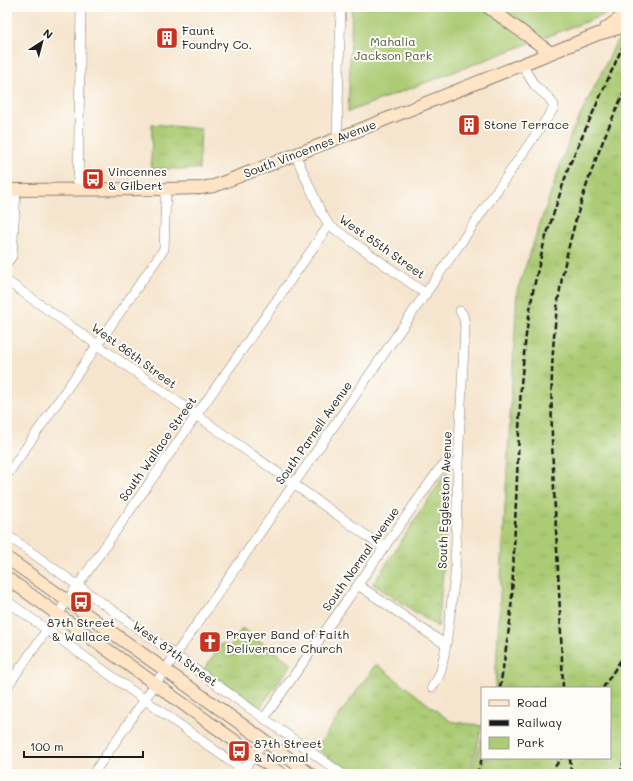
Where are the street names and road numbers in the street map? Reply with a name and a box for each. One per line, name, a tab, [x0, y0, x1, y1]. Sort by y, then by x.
street label: South Vincennes Avenue	[241, 115, 378, 181]
street label: West 85th Street	[337, 211, 429, 282]
street label: West 86th Street	[89, 319, 180, 391]
street label: South Parnell Avenue	[271, 378, 355, 487]
street label: South Wallace Street	[115, 393, 199, 504]
street label: South Eggleston Avenue	[434, 431, 454, 569]
street label: South Normal Avenue	[318, 503, 402, 614]
street label: West 87th Street	[130, 617, 221, 689]

